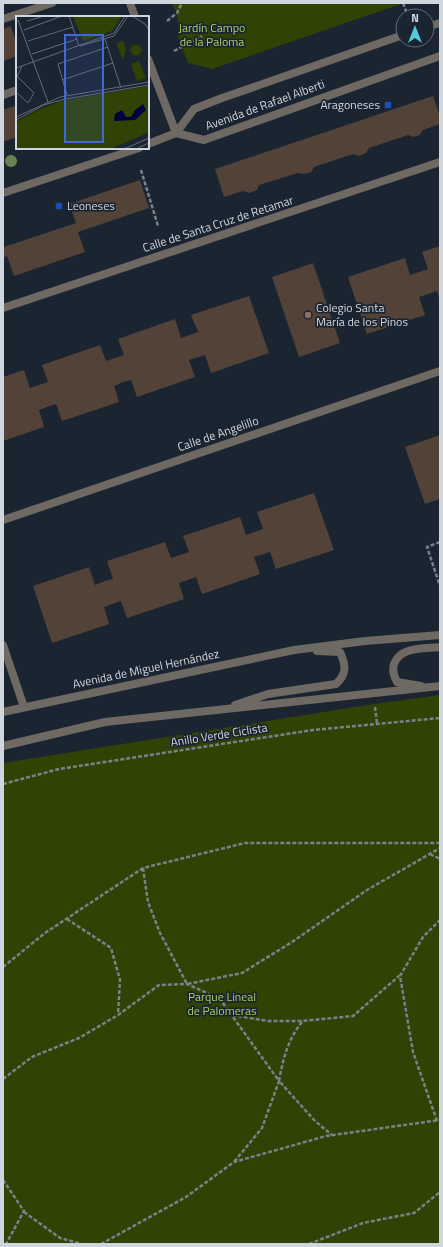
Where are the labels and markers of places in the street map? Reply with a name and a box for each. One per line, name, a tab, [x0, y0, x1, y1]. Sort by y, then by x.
place label: Aragoneses	[320, 95, 380, 114]
marker: Aragoneses	[383, 100, 393, 110]
place label: Leoneses	[67, 196, 115, 215]
marker: Leoneses	[54, 201, 64, 211]
place label: Colegio Santa María de los Pinos	[316, 298, 408, 331]
marker: Colegio Santa María de los Pinos	[303, 310, 313, 320]

